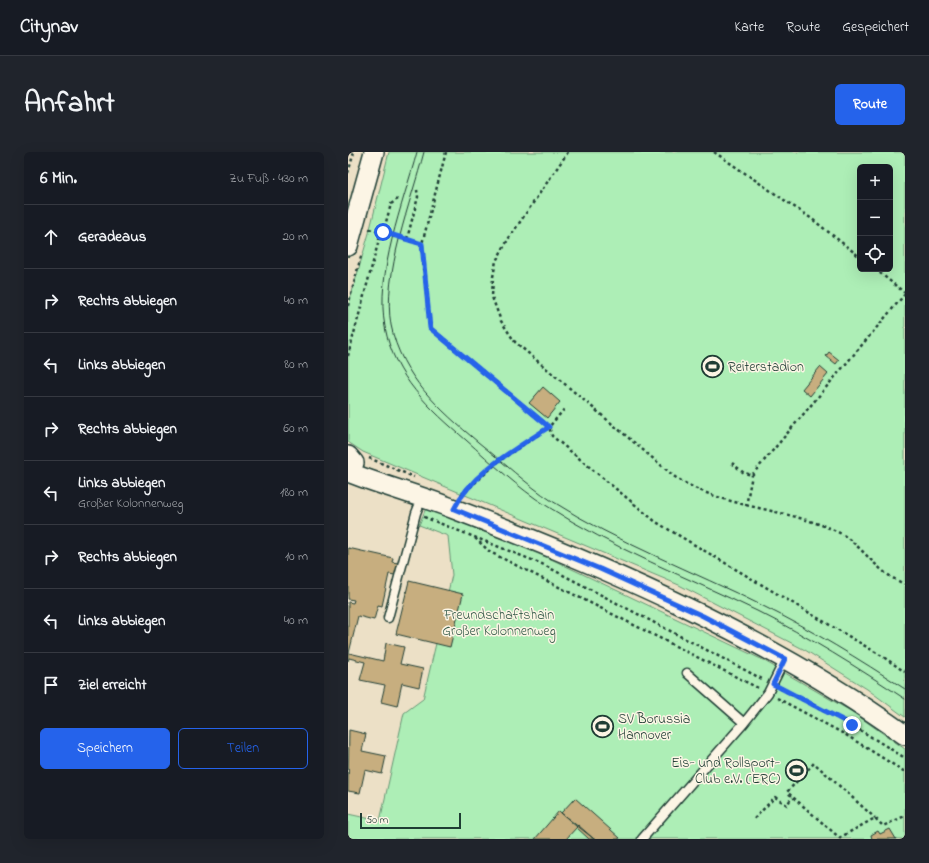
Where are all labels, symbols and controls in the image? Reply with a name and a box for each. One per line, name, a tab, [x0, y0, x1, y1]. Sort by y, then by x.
text: Citynav	[20, 14, 78, 41]
text: Karte	[735, 17, 764, 38]
text: Route	[786, 17, 820, 38]
text: Gespeichert	[842, 17, 909, 38]
text: Anfahrt	[24, 84, 115, 125]
button: Route	[835, 84, 905, 125]
map controls	[857, 164, 893, 272]
button: +	[857, 164, 893, 200]
text: 6 Min.	[40, 166, 77, 191]
text: Zu Fuß · 430 m	[229, 169, 308, 188]
button: −	[857, 200, 893, 236]
route start	[374, 223, 392, 241]
icon: ahead	[40, 226, 62, 248]
text: Geradeaus	[78, 226, 146, 248]
text: 20 m	[283, 227, 308, 246]
button: locate	[857, 236, 893, 272]
icon: right	[40, 290, 62, 312]
text: Rechts abbiegen	[78, 290, 177, 312]
text: 40 m	[284, 291, 308, 310]
sports icon: Reiterstadion	[699, 353, 725, 379]
icon: left	[40, 354, 62, 376]
text: Links abbiegen	[78, 354, 165, 376]
text: 80 m	[284, 355, 308, 374]
place label: Reiterstadion	[728, 357, 804, 378]
icon: right	[40, 418, 62, 440]
text: Rechts abbiegen	[78, 418, 177, 440]
text: 60 m	[283, 419, 308, 438]
text: Links abbiegen	[78, 472, 165, 494]
icon: left	[40, 482, 62, 504]
text: 180 m	[280, 483, 308, 502]
text: Großer Kolonnenweg	[78, 494, 183, 513]
icon: right	[40, 546, 62, 568]
text: Rechts abbiegen	[78, 546, 177, 568]
text: 10 m	[285, 547, 308, 566]
park label: Freundschaftshain Großer Kolonnenweg	[442, 605, 556, 643]
icon: left	[40, 610, 62, 632]
text: Links abbiegen	[78, 610, 165, 632]
text: 40 m	[284, 611, 308, 630]
icon: arrive	[40, 674, 62, 696]
text: Ziel erreicht	[78, 674, 146, 696]
place label: SV Borussia Hannover	[618, 709, 690, 746]
sports icon: SV Borussia Hannover	[589, 713, 615, 739]
route end	[843, 716, 861, 734]
button: Speichern	[40, 728, 170, 769]
button: Teilen	[178, 728, 308, 769]
place label: Eis- und Rollsport- Club e.V. (ERC)	[671, 753, 780, 790]
sports icon: Eis- und Rollsport- Club e.V. (ERC)	[783, 757, 809, 783]
scale bar	[360, 811, 461, 830]
text: 50 m	[366, 812, 388, 828]

